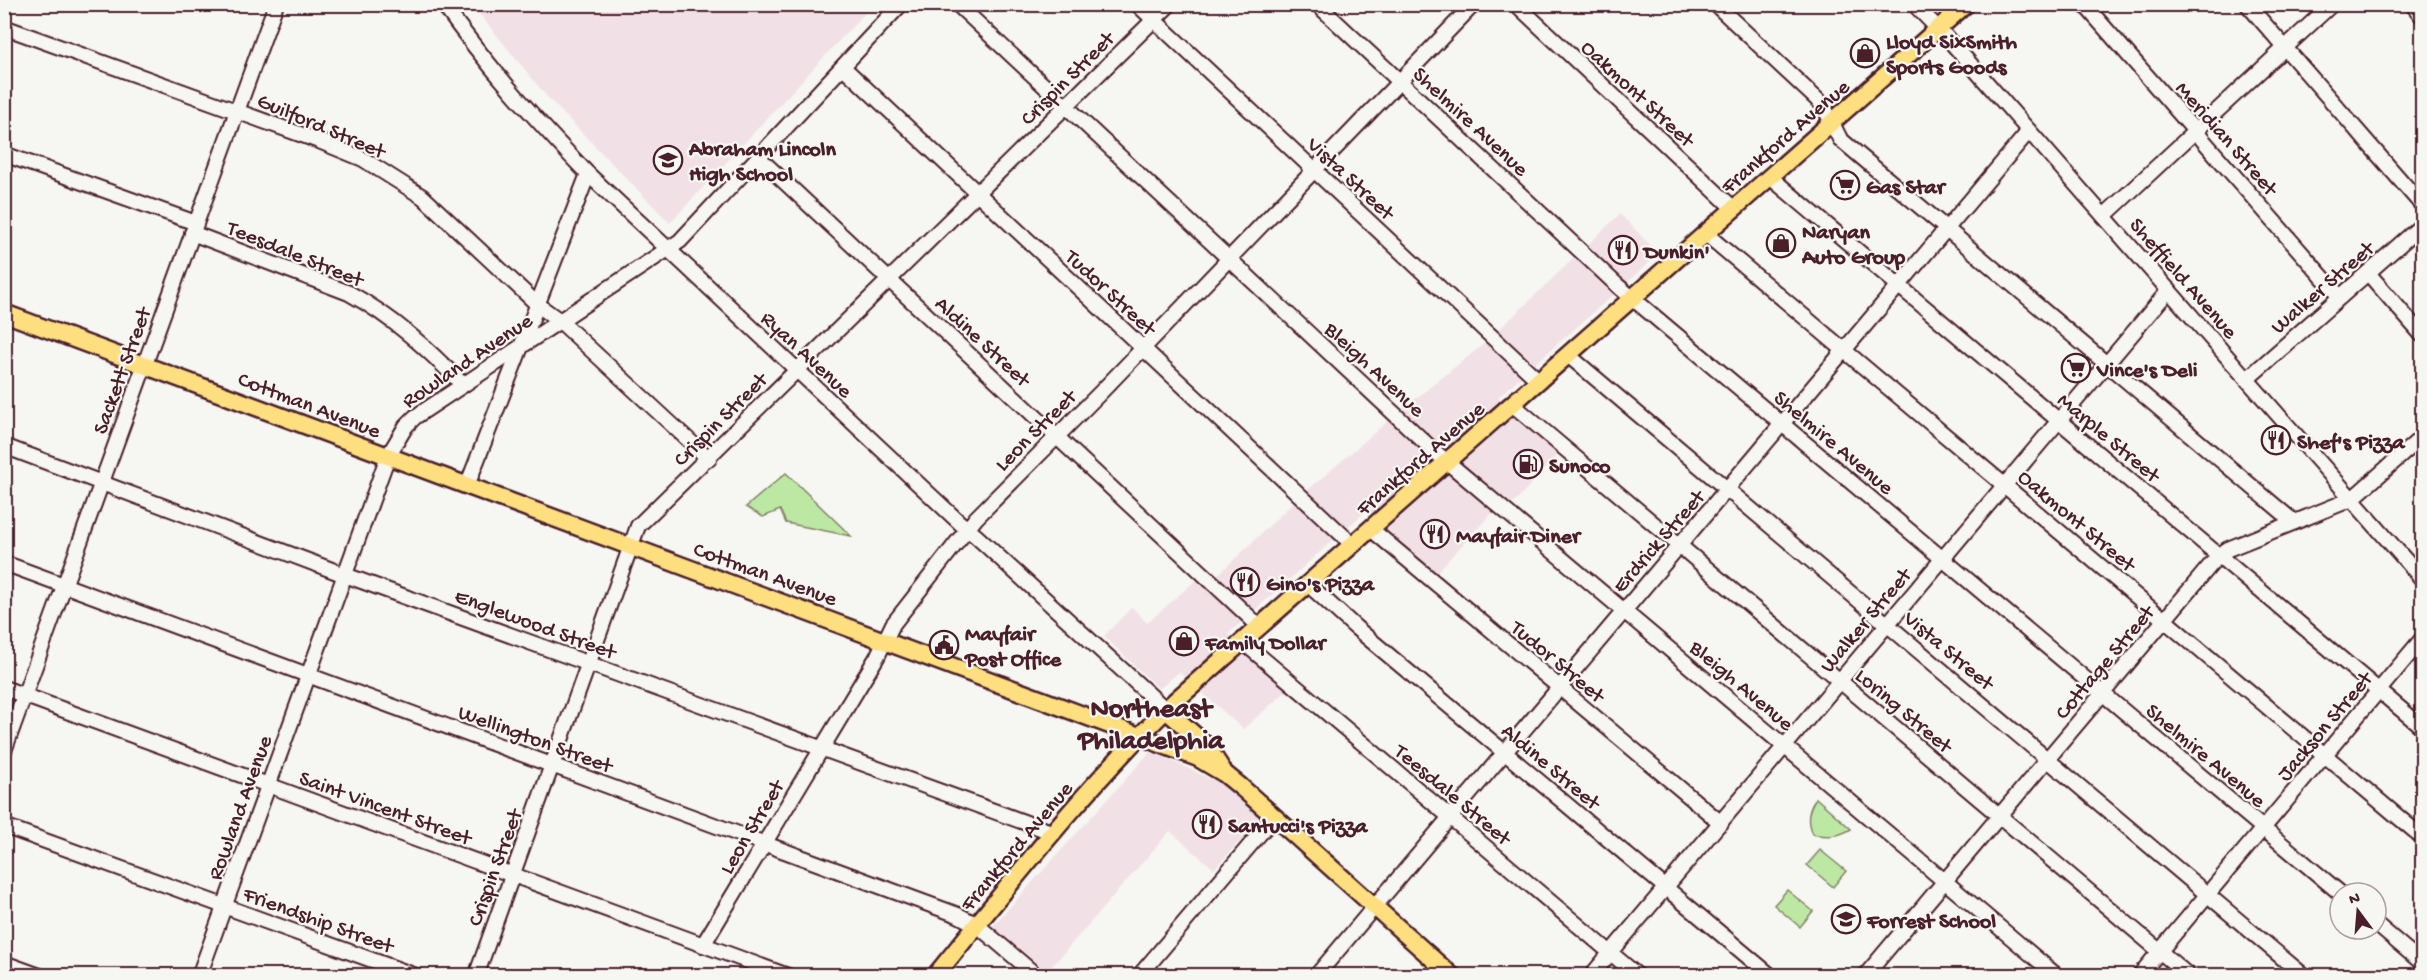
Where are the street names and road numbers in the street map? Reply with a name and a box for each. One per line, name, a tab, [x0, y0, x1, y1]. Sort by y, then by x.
street label: Crispin Street	[1016, 26, 1123, 132]
street label: Oakmont Street	[1574, 36, 1700, 155]
street label: Shelmire Avenue	[1406, 63, 1533, 184]
street label: Frankford Avenue	[1716, 75, 1857, 202]
street label: Meridian Street	[2168, 77, 2283, 204]
street label: Guilford Street	[253, 89, 390, 167]
street label: Vista Street	[1299, 132, 1400, 228]
street label: Sheffield Avenue	[2122, 214, 2242, 346]
street label: Teesdale Street	[221, 216, 368, 296]
street label: Walker Street	[2267, 236, 2382, 341]
street label: Tudor Street	[1057, 244, 1162, 344]
street label: Aldine Street	[928, 292, 1036, 395]
street label: Sackett Street	[89, 303, 159, 438]
street label: Ryan Avenue	[754, 307, 857, 406]
street label: Rowland Avenue	[398, 309, 539, 416]
street label: Bleigh Avenue	[1317, 317, 1429, 424]
street label: Crispin Street	[669, 367, 776, 473]
street label: Cottman Avenue	[233, 368, 384, 446]
street label: Leon Street	[990, 384, 1085, 478]
street label: Shelmire Avenue	[1767, 386, 1898, 502]
street label: Marple Street	[2051, 389, 2166, 491]
street label: Frankford Avenue	[1351, 397, 1492, 524]
street label: Oakmont Street	[2011, 465, 2141, 580]
street label: Erdrick Street	[1608, 484, 1713, 599]
street label: Cottman Avenue	[689, 538, 841, 614]
street label: Walker Street	[1816, 562, 1920, 679]
street label: Englewood Street	[451, 585, 621, 668]
street label: Cottage Street	[2051, 600, 2163, 726]
street label: Vista Street	[1896, 606, 2000, 699]
street label: Tudor Street	[1503, 615, 1610, 711]
street label: Bleigh Avenue	[1682, 635, 1798, 739]
street label: Loring Street	[1849, 664, 1958, 762]
street label: Jackson Street	[2273, 666, 2381, 788]
street label: Shelmire Avenue	[2139, 699, 2270, 815]
street label: Wellington Street	[454, 701, 617, 781]
street label: Aldine Street	[1495, 719, 1606, 818]
street label: Rowland Avenue	[204, 732, 280, 884]
street label: Teesdale Street	[1386, 738, 1517, 854]
street label: Saint Vincent Street	[295, 767, 476, 854]
street label: Leon Street	[715, 775, 793, 880]
street label: Frankford Avenue	[955, 777, 1080, 919]
street label: Crispin Street	[464, 804, 531, 930]
street label: Friendship Street	[238, 882, 398, 962]

